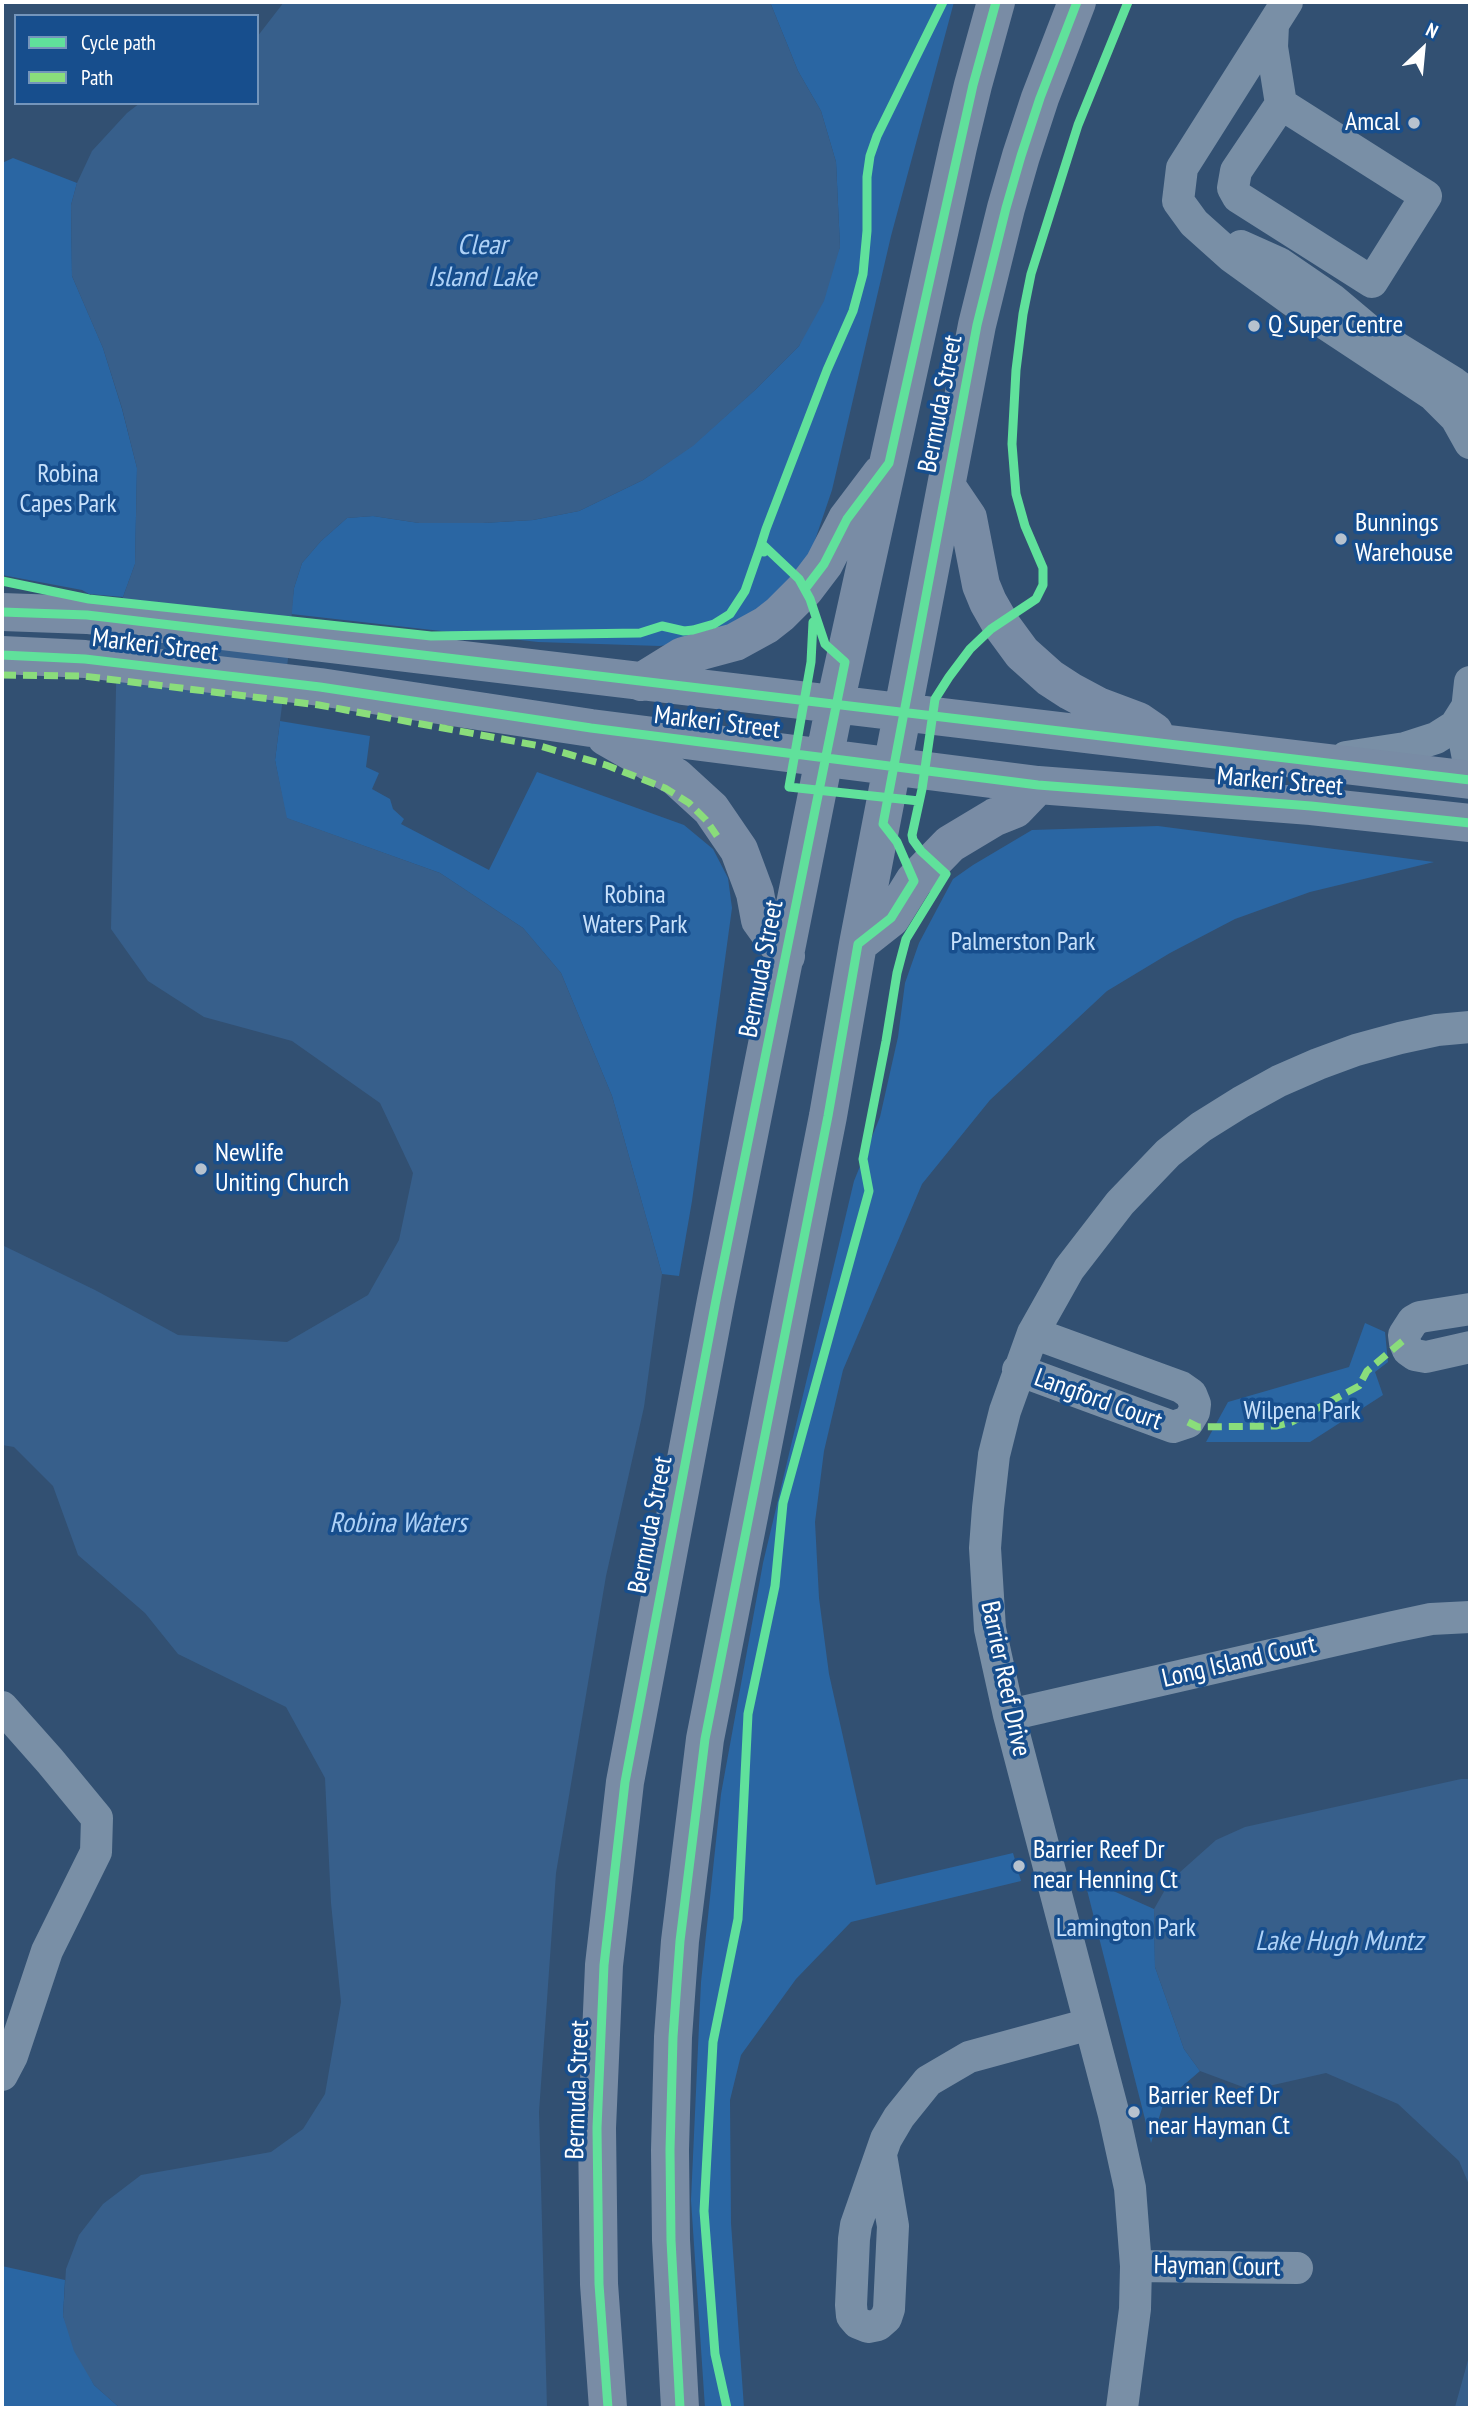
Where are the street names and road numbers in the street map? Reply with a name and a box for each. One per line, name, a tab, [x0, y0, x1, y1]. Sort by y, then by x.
street label: Bermuda Street	[912, 333, 970, 475]
street label: Markeri Street	[90, 623, 220, 669]
street label: Markeri Street	[652, 700, 782, 746]
street label: Markeri Street	[1216, 761, 1344, 803]
street label: Bermuda Street	[733, 898, 791, 1040]
street label: Langford Court	[1030, 1362, 1166, 1438]
street label: Bermuda Street	[622, 1454, 680, 1596]
street label: Barrier Reef Drive	[973, 1598, 1037, 1760]
street label: Long Island Court	[1159, 1629, 1319, 1695]
street label: Bermuda Street	[560, 2020, 596, 2160]
street label: Hayman Court	[1153, 2250, 1281, 2284]

